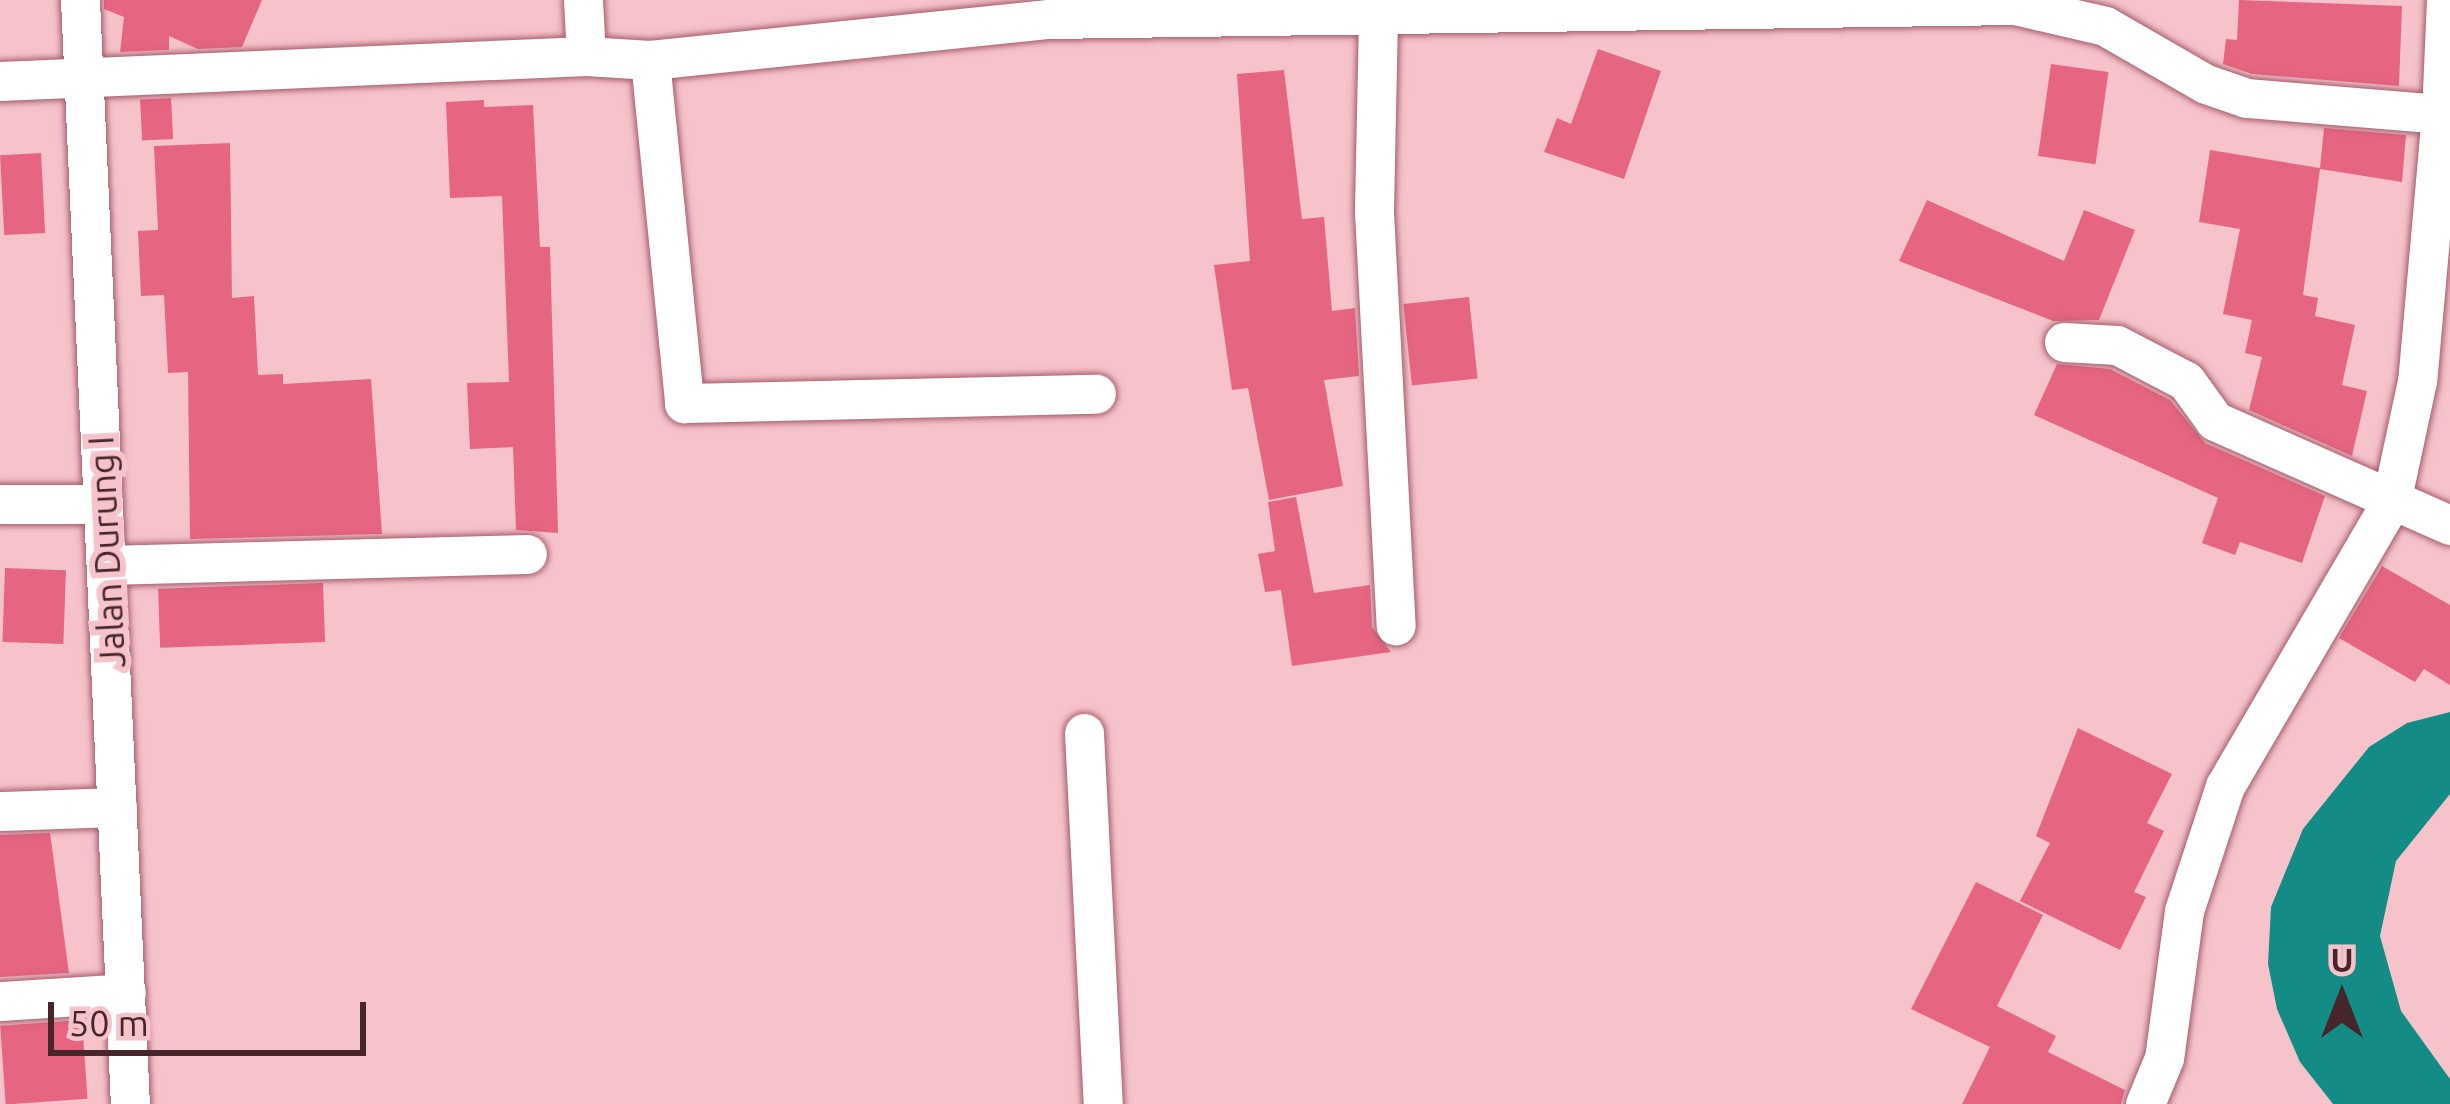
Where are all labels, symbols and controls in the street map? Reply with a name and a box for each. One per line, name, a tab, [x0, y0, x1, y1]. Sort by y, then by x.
street label: Jalan Durung I	[78, 435, 134, 669]
north arrow	[2282, 936, 2402, 1056]
text: U	[2330, 941, 2354, 978]
scale bar	[54, 978, 372, 1052]
text: 50 m	[69, 1002, 149, 1043]

